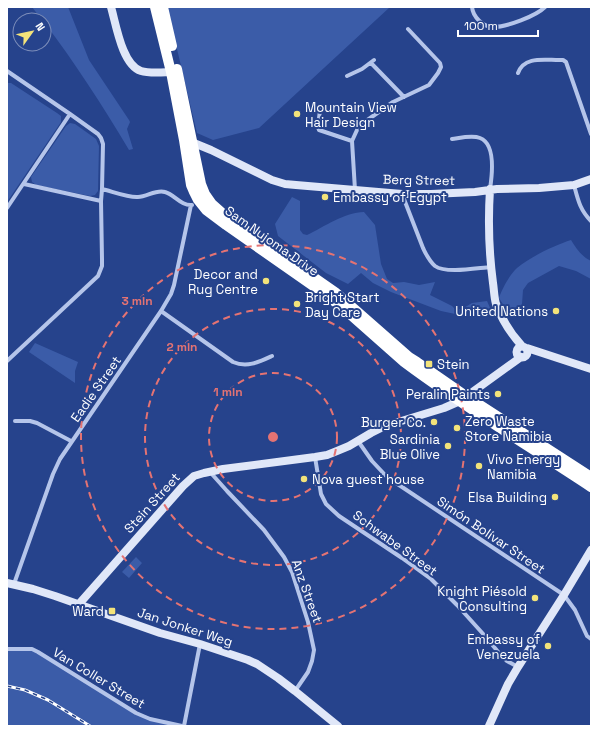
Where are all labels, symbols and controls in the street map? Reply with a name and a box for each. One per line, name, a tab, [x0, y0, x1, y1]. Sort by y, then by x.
north arrow	[12, 12, 52, 52]
scale bar	[458, 12, 538, 38]
text: 100 m	[464, 18, 498, 34]
text: N	[33, 20, 48, 33]
place label: Mountain View Hair Design	[305, 99, 397, 131]
marker: Mountain View Hair Design	[292, 109, 302, 119]
street label: Berg Street	[383, 171, 455, 189]
place label: Embassy of Egypt	[333, 189, 447, 206]
marker: Embassy of Egypt	[320, 192, 330, 202]
street label: Sam Nujoma Drive	[222, 202, 322, 280]
place label: Decor and Rug Centre	[188, 266, 258, 298]
marker: Decor and Rug Centre	[261, 276, 271, 286]
place label: Bright Start Day Care	[305, 289, 379, 321]
text: 3 min	[121, 293, 153, 309]
marker: Bright Start Day Care	[292, 299, 302, 309]
place label: United Nations	[455, 303, 548, 320]
marker: United Nations	[551, 306, 561, 316]
text: 2 min	[166, 339, 198, 355]
street label: Eadie Street	[67, 353, 125, 425]
place label: Stein	[437, 356, 470, 373]
marker: Stein	[424, 359, 434, 369]
text: 1 min	[213, 384, 243, 400]
place label: Peralin Paints	[406, 386, 490, 403]
marker: Peralin Paints	[493, 389, 503, 399]
place label: Zero Waste Store Namibia	[465, 413, 552, 445]
place label: Burger Co.	[361, 414, 426, 431]
marker: Burger Co.	[429, 417, 439, 427]
marker: Zero Waste Store Namibia	[452, 423, 462, 433]
centre of rings	[266, 430, 280, 444]
place label: Sardinia Blue Olive	[380, 431, 441, 463]
marker: Sardinia Blue Olive	[443, 441, 453, 451]
place label: Vivo Energy Namibia	[487, 451, 560, 483]
marker: Vivo Energy Namibia	[474, 461, 484, 471]
street label: Stein Street	[120, 469, 184, 537]
place label: Nova guest house	[312, 471, 425, 488]
marker: Nova guest house	[299, 474, 309, 484]
place label: Elsa Building	[468, 489, 547, 506]
street label: Simón Bolívar Street	[434, 492, 548, 578]
marker: Elsa Building	[550, 492, 560, 502]
street label: Schwabe Street	[349, 507, 441, 579]
street label: Anz Street	[288, 557, 326, 625]
place label: Knight Piésold Consulting	[437, 583, 527, 615]
marker: Knight Piésold Consulting	[530, 593, 540, 603]
place label: Ward	[72, 603, 104, 620]
street label: Jan Jonker Weg	[135, 604, 235, 650]
marker: Ward	[107, 606, 117, 616]
place label: Embassy of Venezuela	[467, 631, 541, 663]
marker: Embassy of Venezuela	[543, 641, 553, 651]
street label: Van Coller Street	[50, 644, 148, 712]

